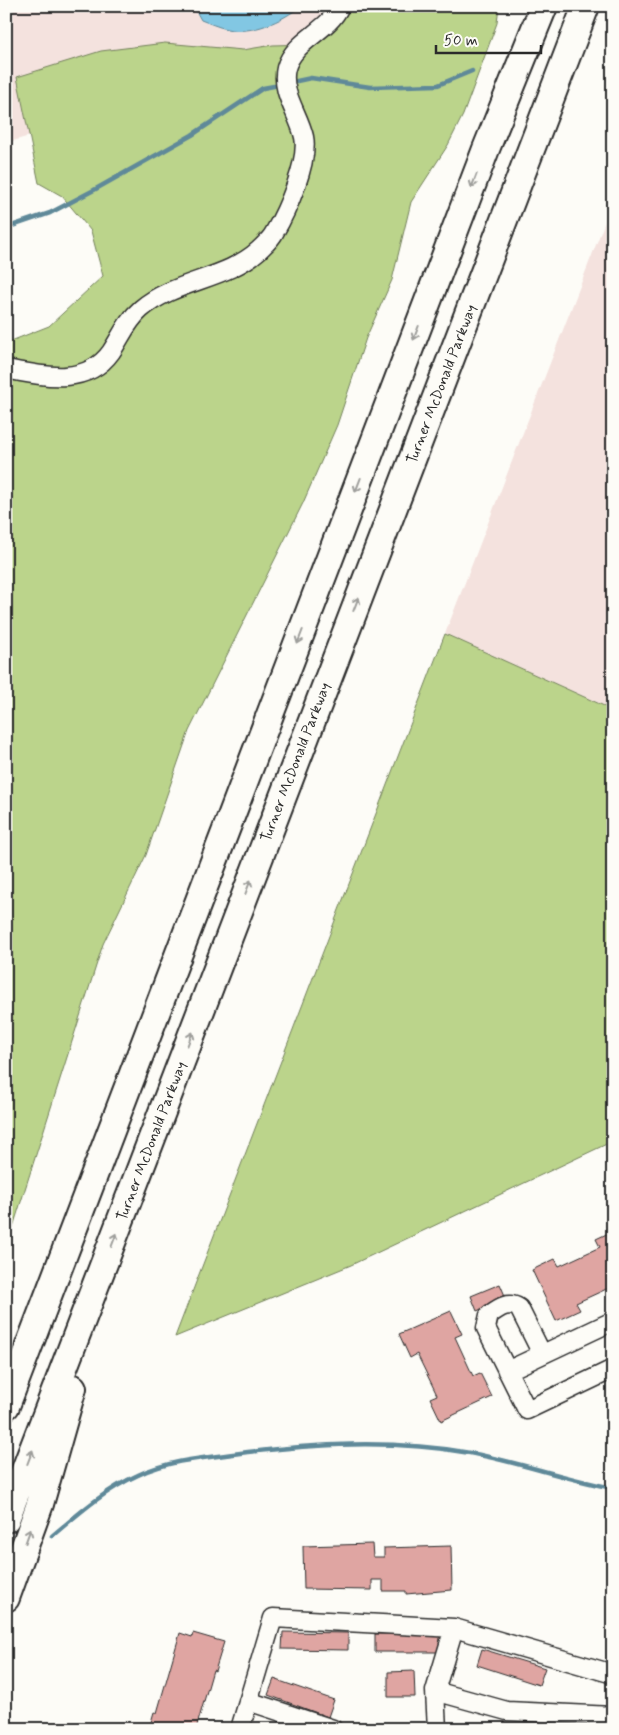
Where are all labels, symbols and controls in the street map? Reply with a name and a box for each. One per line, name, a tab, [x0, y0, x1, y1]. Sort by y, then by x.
scale bar	[436, 22, 542, 54]
text: 50 m	[444, 31, 478, 51]
one-way arrow	[469, 173, 478, 189]
street label: Turner McDonald Parkway	[402, 302, 482, 467]
one-way arrow	[411, 325, 420, 340]
one-way arrow	[353, 477, 362, 492]
one-way arrow	[352, 597, 361, 612]
one-way arrow	[295, 629, 304, 644]
street label: Turner McDonald Parkway	[256, 680, 336, 845]
one-way arrow	[244, 880, 253, 895]
one-way arrow	[186, 1032, 195, 1047]
street label: Turner McDonald Parkway	[112, 1059, 192, 1224]
one-way arrow	[110, 1233, 119, 1248]
one-way arrow	[26, 1450, 35, 1465]
one-way arrow	[24, 1529, 33, 1544]

